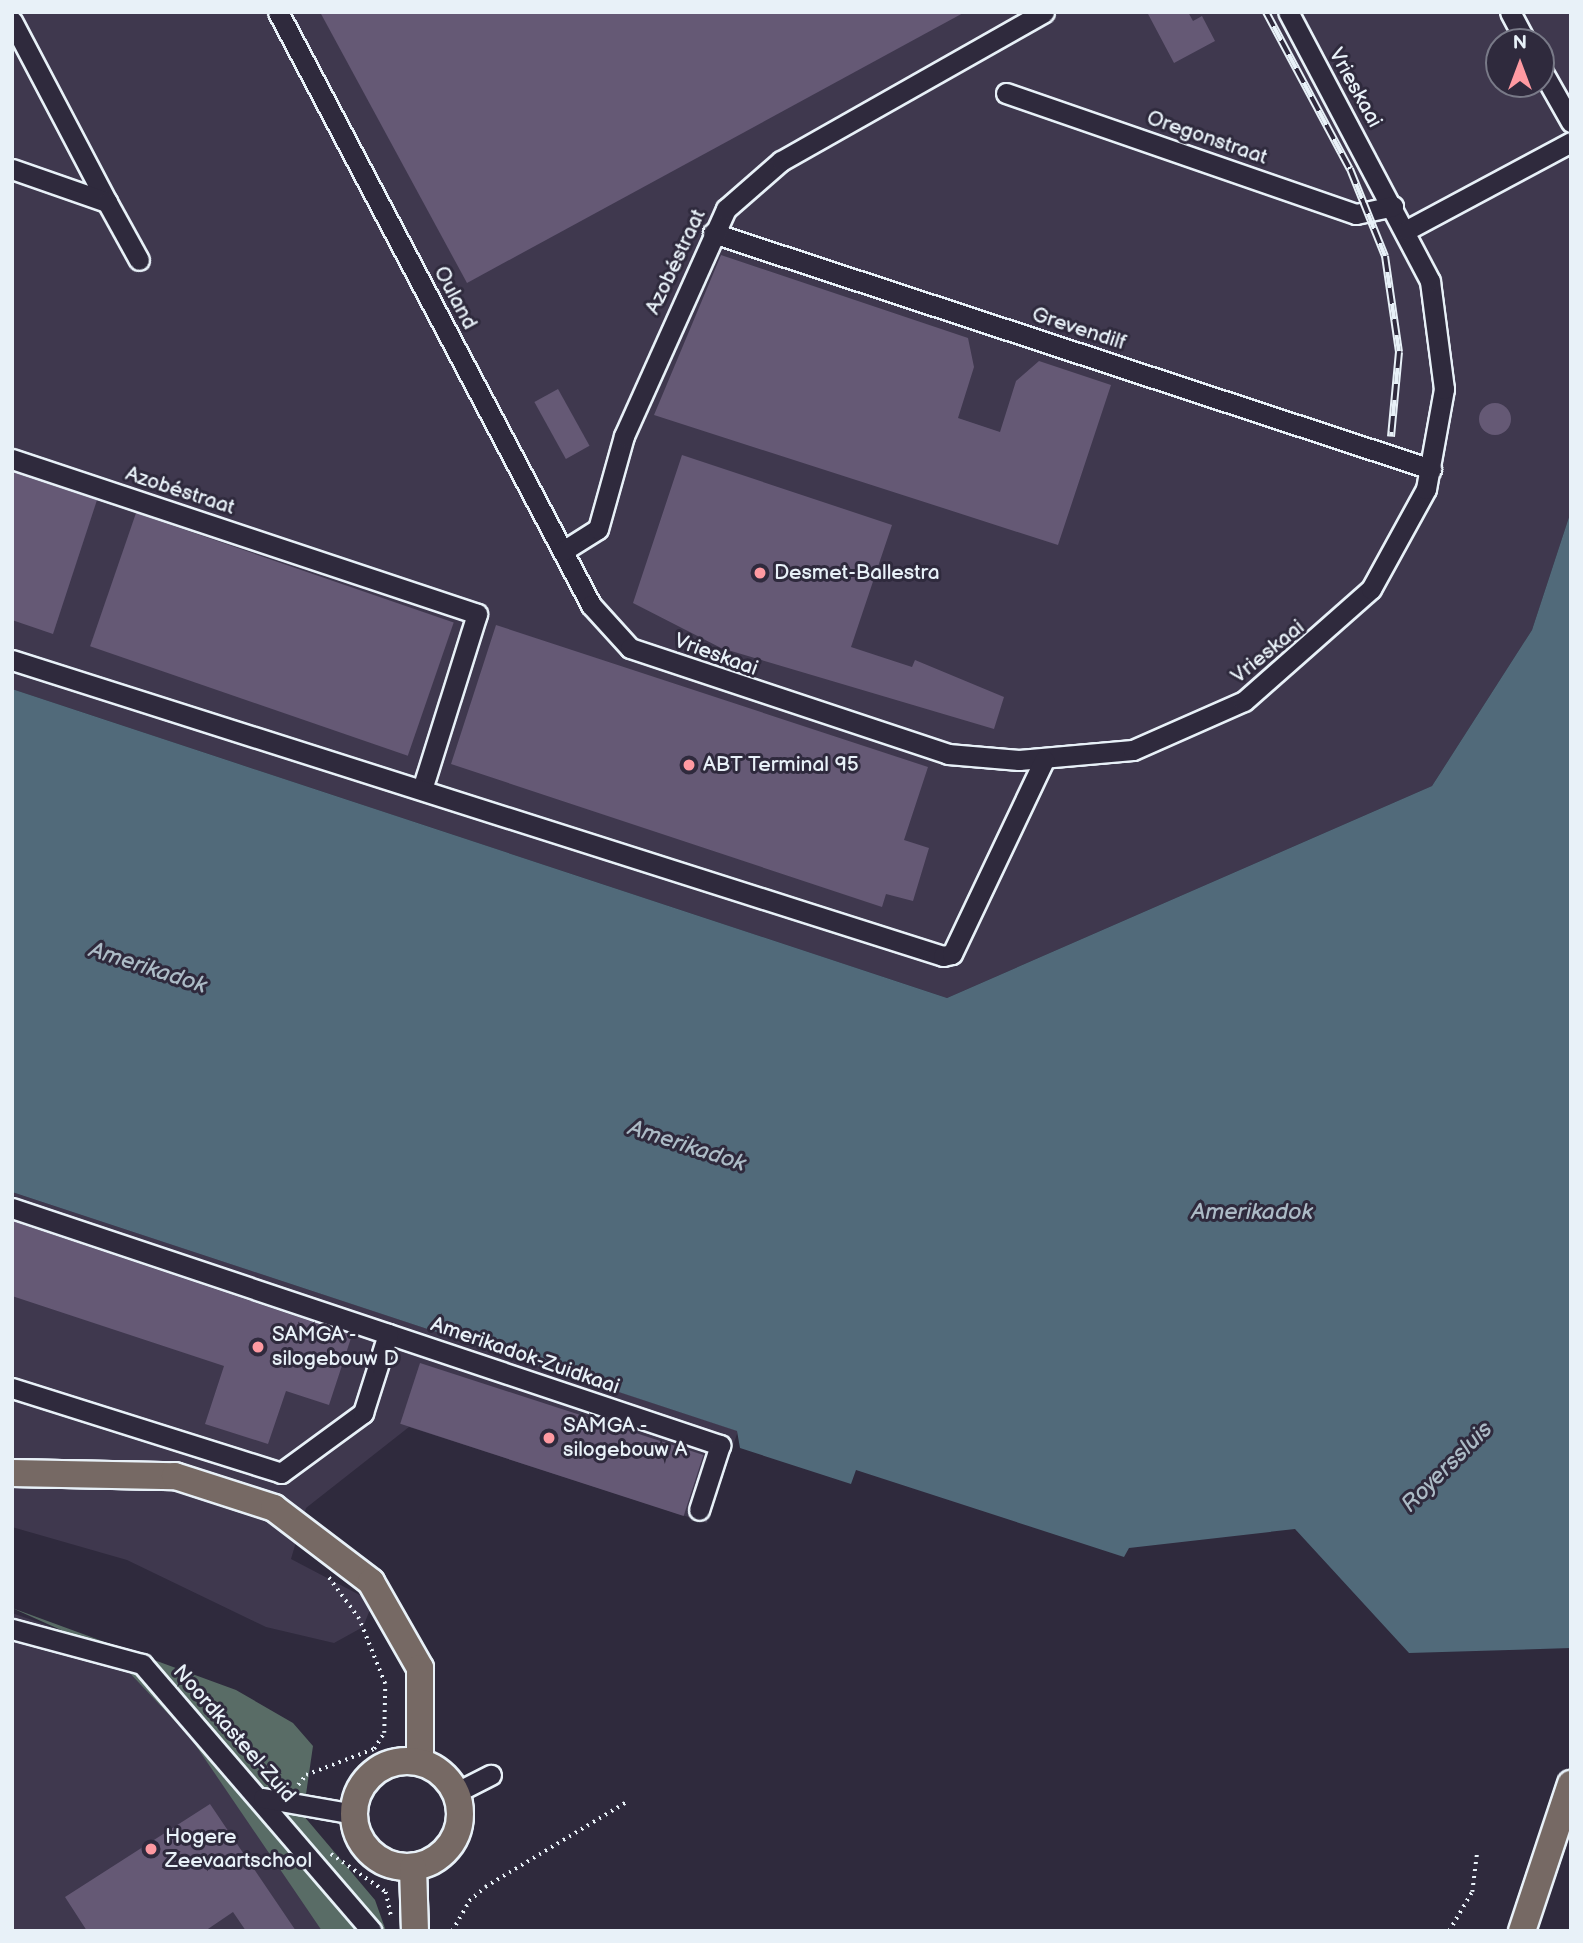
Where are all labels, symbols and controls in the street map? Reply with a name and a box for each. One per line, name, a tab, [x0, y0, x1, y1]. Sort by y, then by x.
north arrow	[1485, 28, 1555, 98]
text: N	[1513, 32, 1527, 55]
street label: Vrieskaai	[1323, 44, 1387, 132]
street label: Oregonstraat	[1143, 106, 1271, 170]
street label: Azobéstraat	[641, 205, 711, 319]
street label: Ouland	[428, 262, 482, 334]
street label: Grevendilf	[1029, 302, 1129, 356]
street label: Azobéstraat	[122, 462, 238, 520]
place label: Desmet-Ballestra	[774, 560, 940, 586]
marker: Desmet-Ballestra	[752, 565, 768, 581]
street label: Vrieskaai	[1226, 615, 1310, 689]
street label: Vrieskaai	[671, 628, 761, 682]
place label: ABT Terminal 95	[703, 752, 859, 778]
marker: ABT Terminal 95	[681, 757, 697, 773]
water label: Amerikadok	[86, 936, 210, 1000]
water label: Amerikadok	[625, 1114, 749, 1178]
water label: Amerikadok	[1191, 1198, 1313, 1226]
street label: Amerikadok-Zuidkaai	[427, 1312, 623, 1400]
place label: SAMGA - silogebouw D	[272, 1322, 399, 1372]
marker: SAMGA - silogebouw D	[250, 1339, 266, 1355]
place label: SAMGA - silogebouw A	[563, 1413, 687, 1463]
water label: Royerssluis	[1396, 1416, 1498, 1518]
marker: SAMGA - silogebouw A	[541, 1430, 557, 1446]
street label: Noordkasteel-Zuid	[167, 1660, 301, 1808]
place label: Hogere Zeevaartschool	[165, 1824, 312, 1874]
marker: Hogere Zeevaartschool	[143, 1841, 159, 1857]

